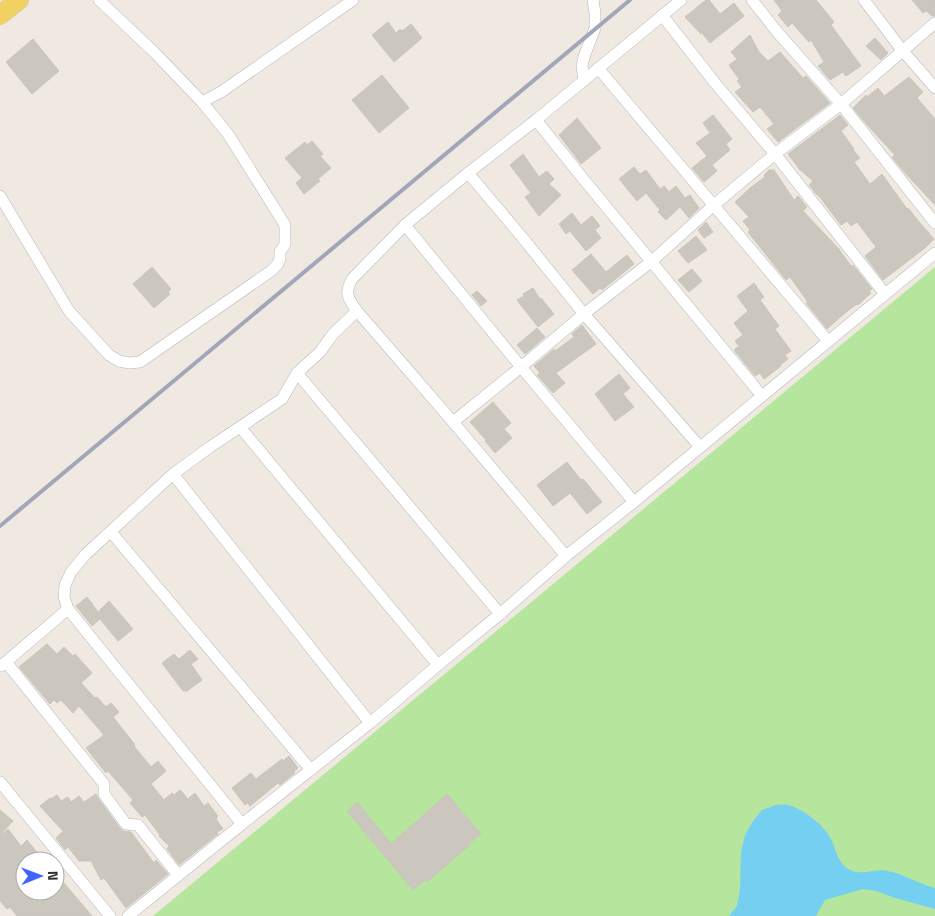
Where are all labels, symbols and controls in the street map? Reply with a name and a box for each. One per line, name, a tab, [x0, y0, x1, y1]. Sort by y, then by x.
north arrow	[15, 851, 65, 901]
text: N	[43, 871, 64, 881]

